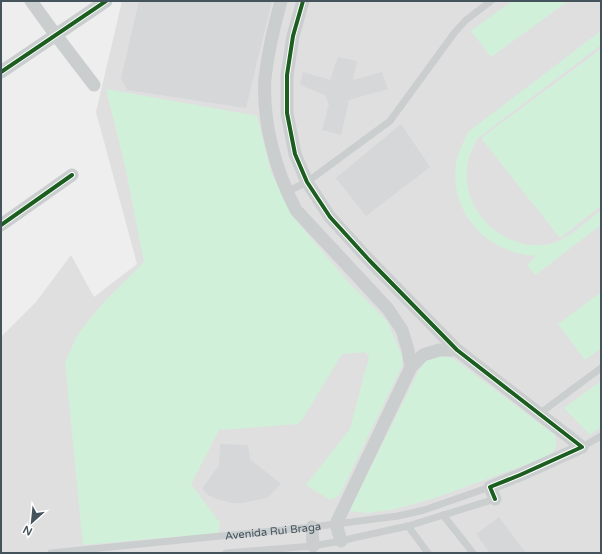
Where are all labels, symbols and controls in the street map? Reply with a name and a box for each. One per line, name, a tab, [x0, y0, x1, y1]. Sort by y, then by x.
north arrow	[12, 502, 52, 542]
street label: Avenida Rui Braga	[224, 520, 322, 543]
text: N	[21, 523, 35, 538]

